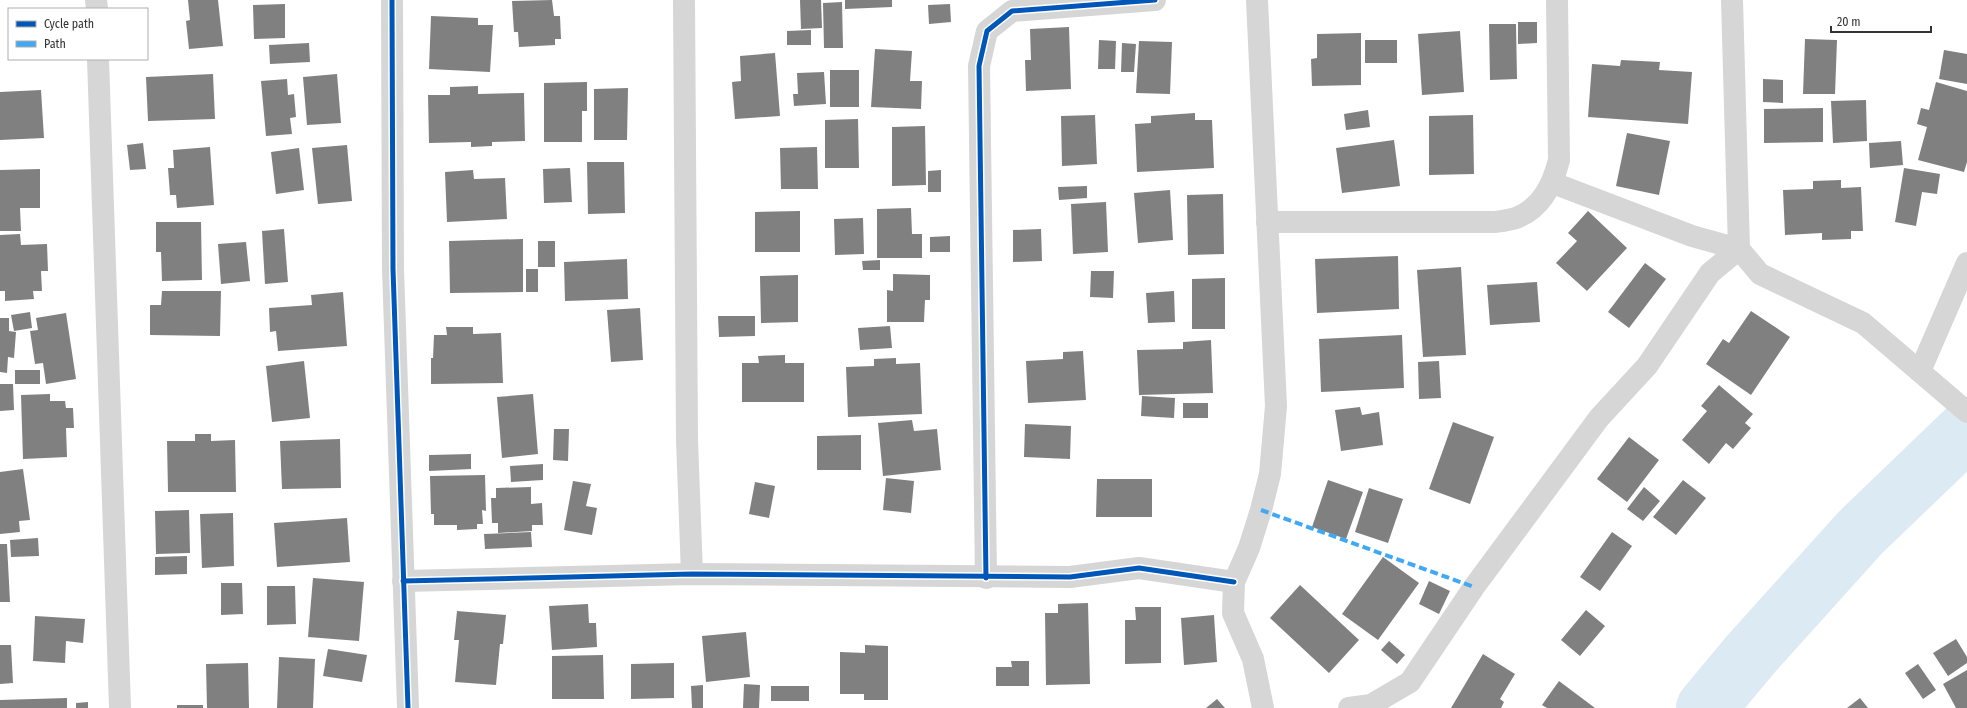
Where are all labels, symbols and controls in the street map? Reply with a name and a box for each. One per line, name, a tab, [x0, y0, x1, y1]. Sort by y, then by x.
legend	[8, 8, 148, 60]
scale bar	[1831, 8, 1931, 34]
text: 20 m	[1837, 15, 1861, 29]
text: Cycle path	[44, 17, 94, 31]
text: Path	[44, 37, 66, 51]

